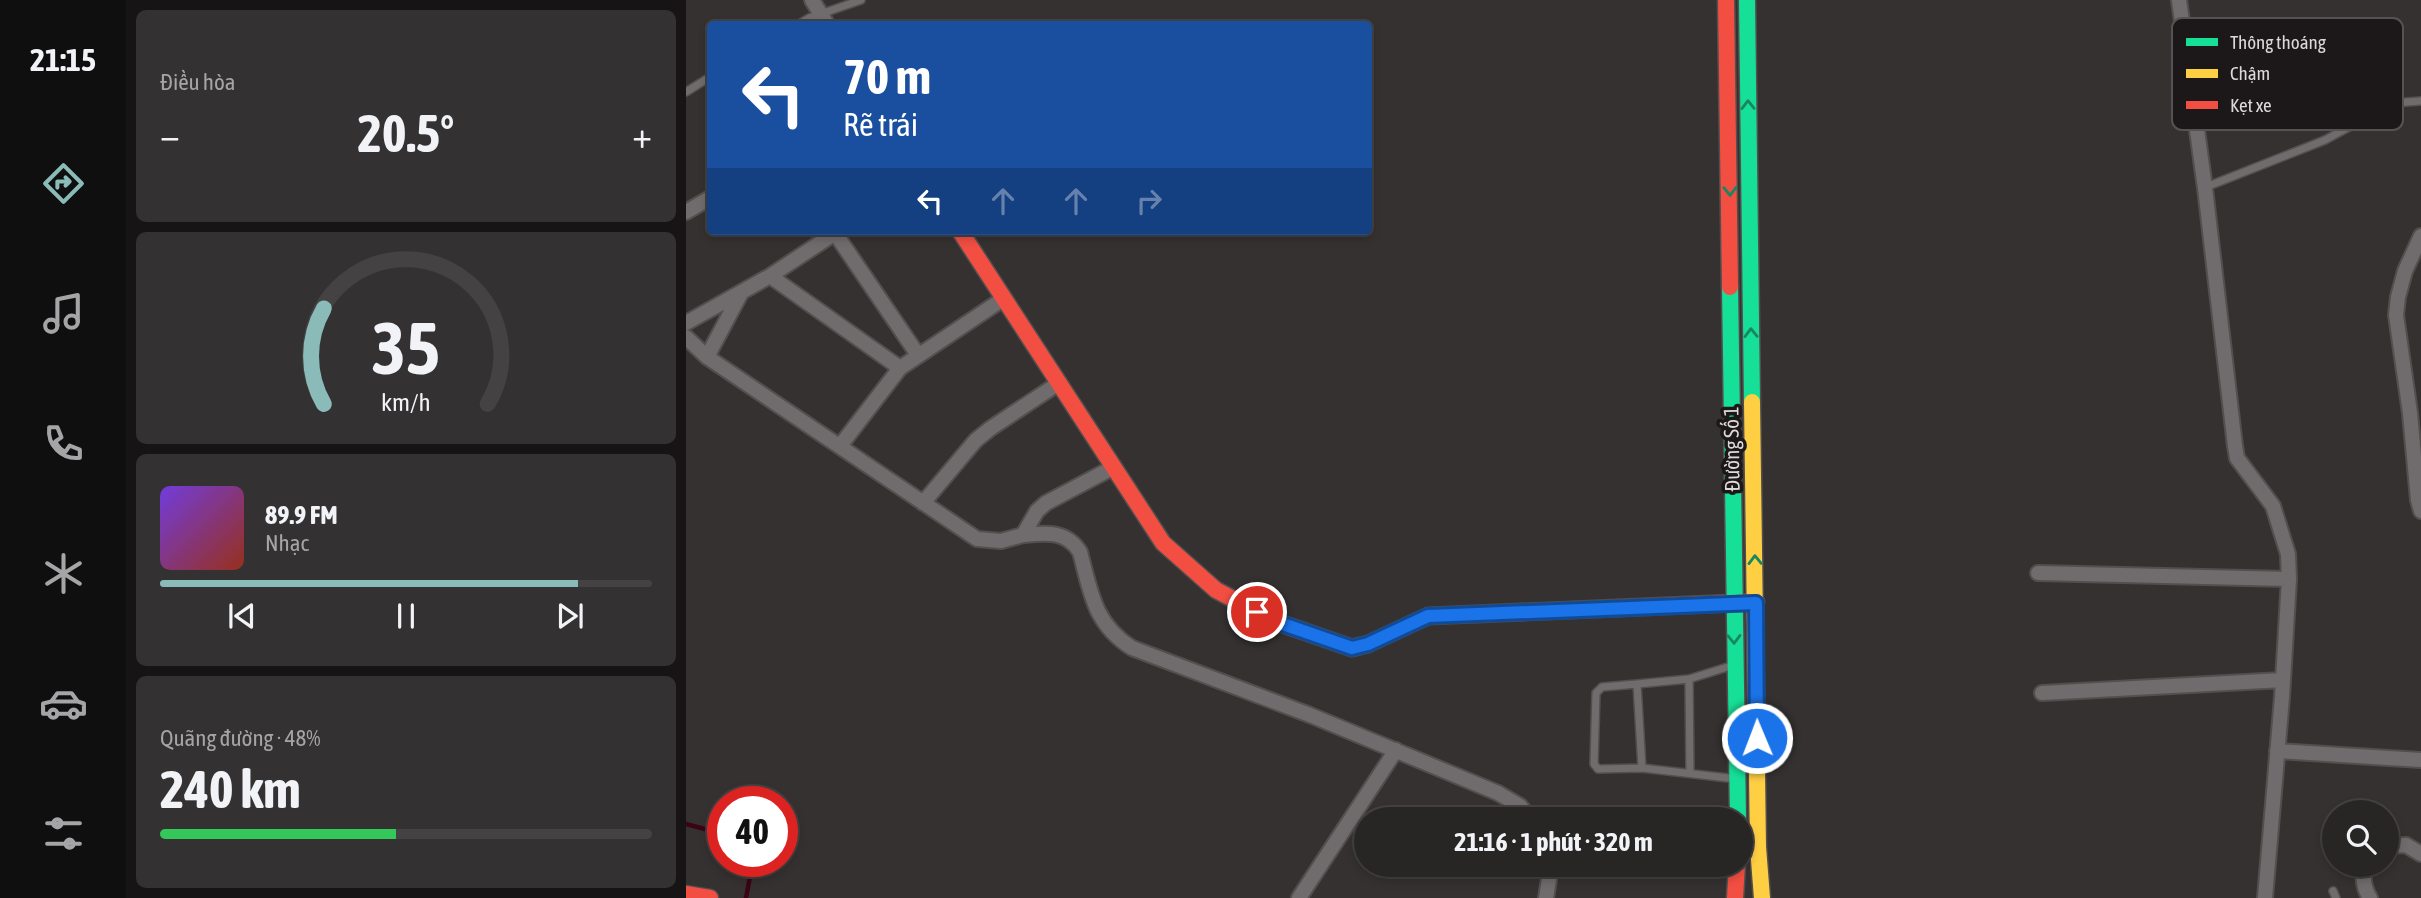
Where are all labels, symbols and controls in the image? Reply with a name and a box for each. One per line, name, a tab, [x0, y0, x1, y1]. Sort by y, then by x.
legend	[2172, 18, 2403, 130]
text: Thông thoáng	[2230, 31, 2327, 53]
text: 21:15	[30, 41, 96, 78]
text: 70 m	[843, 48, 931, 104]
icon: left	[728, 49, 819, 140]
text: Chậm	[2230, 62, 2270, 84]
text: Điều hòa	[160, 69, 236, 95]
text: Kẹt xe	[2230, 94, 2272, 116]
one-way arrow	[1740, 100, 1756, 110]
text: 20.5°	[358, 103, 454, 163]
text: Rẽ trái	[843, 106, 918, 143]
text: −	[160, 113, 180, 156]
text: +	[632, 113, 652, 156]
icon: directions	[39, 159, 88, 208]
icon: left	[911, 182, 949, 220]
icon: ahead	[984, 182, 1022, 220]
icon: ahead	[1057, 182, 1095, 220]
icon: right	[1130, 182, 1168, 220]
one-way arrow	[1722, 186, 1738, 196]
icon: music	[39, 289, 88, 338]
text: 35	[372, 306, 440, 389]
one-way arrow	[1743, 327, 1759, 338]
text: km/h	[381, 388, 431, 416]
street label: Đường Số 1	[1718, 406, 1744, 492]
icon: phone	[39, 419, 88, 468]
text: 89.9 FM	[265, 500, 338, 530]
text: Nhạc	[265, 530, 309, 556]
icon: climate	[39, 549, 88, 598]
one-way arrow	[1747, 555, 1763, 565]
pin	[1227, 582, 1287, 642]
icon: arrive	[1238, 593, 1276, 631]
icon: previous	[223, 597, 261, 635]
icon: pause	[387, 597, 425, 635]
icon: next	[551, 597, 589, 635]
one-way arrow	[1726, 633, 1741, 644]
icon: car	[39, 679, 88, 728]
position arrow	[1720, 701, 1794, 775]
text: Quãng đường · 48%	[160, 725, 321, 751]
text: 240 km	[160, 759, 301, 819]
speed limit sign: 40	[707, 786, 798, 877]
map controls	[2322, 800, 2399, 877]
button: search	[2322, 800, 2399, 877]
icon: filters	[39, 809, 88, 858]
text: 21:16 · 1 phút · 320 m	[1454, 827, 1653, 857]

